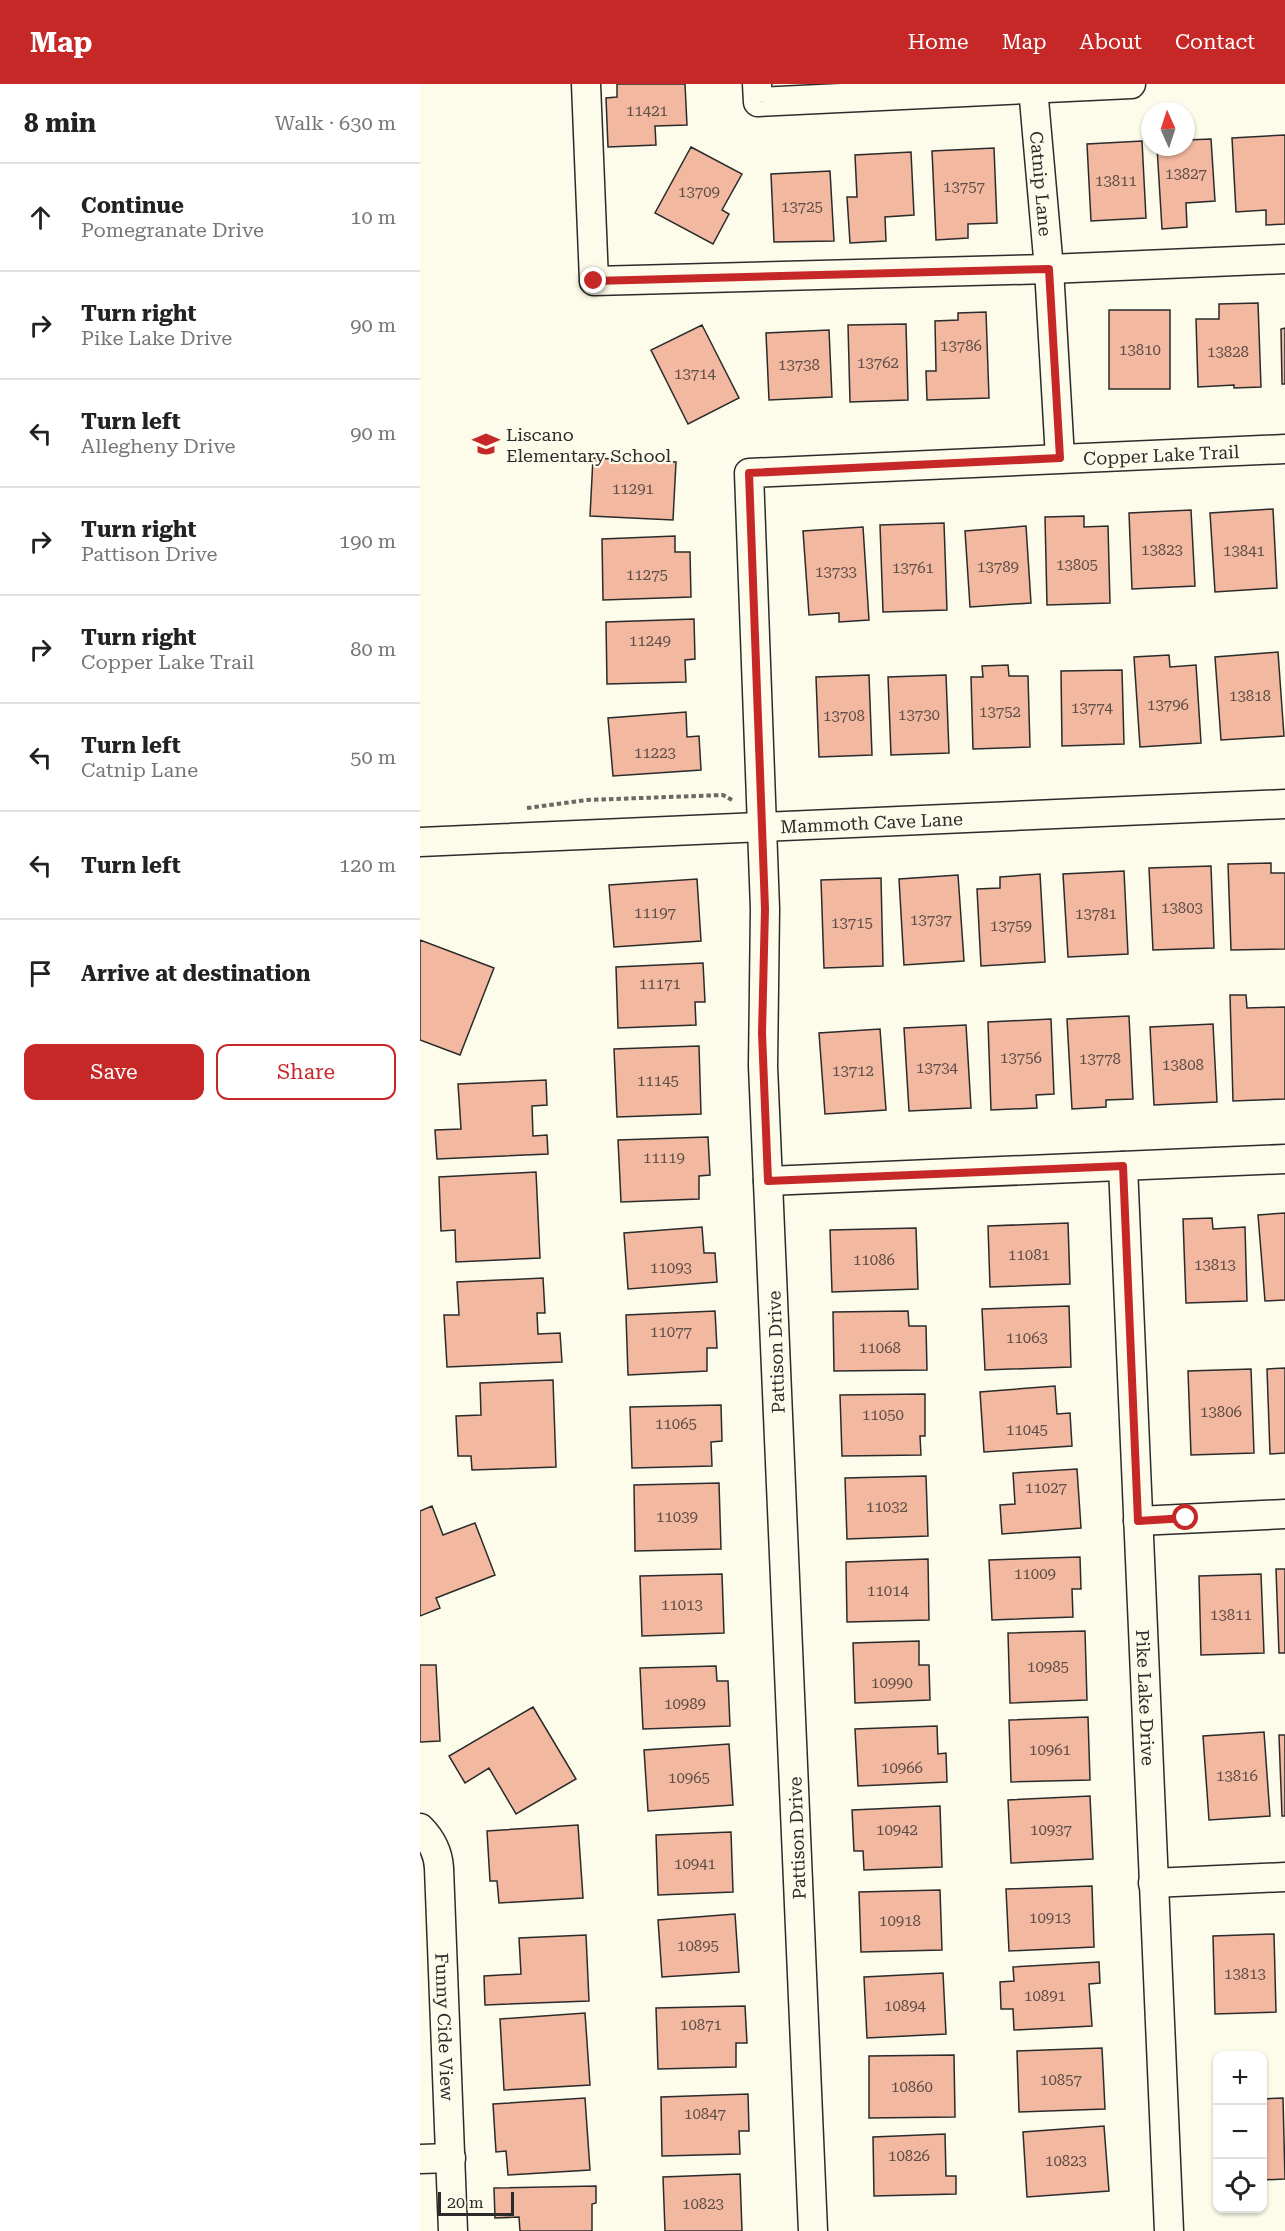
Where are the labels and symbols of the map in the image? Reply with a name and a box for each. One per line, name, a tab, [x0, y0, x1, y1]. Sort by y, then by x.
house number: 11421	[626, 102, 668, 120]
north arrow	[1141, 102, 1195, 156]
street label: Catnip Lane	[1026, 130, 1057, 237]
house number: 13827	[1165, 165, 1207, 183]
house number: 13811	[1095, 172, 1137, 190]
house number: 13757	[943, 178, 985, 196]
house number: 13709	[678, 183, 720, 201]
house number: 13725	[781, 198, 823, 216]
route end	[580, 267, 606, 293]
house number: 13786	[940, 337, 982, 355]
house number: 13810	[1119, 341, 1161, 359]
house number: 13828	[1207, 343, 1249, 361]
house number: 13762	[857, 354, 899, 372]
house number: 13738	[778, 356, 820, 374]
house number: 13714	[674, 365, 717, 383]
place label: Liscano Elementary School	[506, 424, 671, 466]
school or university icon: Liscano Elementary School	[471, 429, 501, 459]
street label: Copper Lake Trail	[1083, 441, 1240, 469]
house number: 11291	[612, 480, 654, 498]
house number: 13823	[1141, 541, 1183, 559]
house number: 13841	[1223, 542, 1265, 560]
house number: 13805	[1056, 556, 1098, 574]
house number: 13789	[977, 558, 1019, 576]
house number: 13761	[892, 559, 934, 577]
house number: 13733	[815, 563, 857, 581]
house number: 11275	[626, 566, 668, 584]
house number: 11249	[629, 632, 671, 650]
house number: 13818	[1229, 687, 1271, 705]
house number: 13796	[1147, 696, 1189, 714]
house number: 13774	[1071, 699, 1114, 717]
house number: 13752	[979, 703, 1021, 721]
house number: 13730	[898, 706, 940, 724]
house number: 13708	[823, 707, 865, 725]
house number: 11223	[634, 744, 676, 762]
street label: Mammoth Cave Lane	[780, 808, 964, 837]
house number: 13803	[1161, 899, 1203, 917]
house number: 11197	[634, 904, 676, 922]
house number: 13781	[1075, 905, 1117, 923]
house number: 13737	[910, 911, 952, 929]
house number: 13715	[831, 914, 873, 932]
house number: 13759	[990, 917, 1032, 935]
house number: 11171	[639, 975, 681, 993]
house number: 13756	[1000, 1049, 1042, 1067]
house number: 13778	[1079, 1050, 1121, 1068]
house number: 13808	[1162, 1056, 1204, 1074]
house number: 13734	[916, 1059, 959, 1077]
house number: 13712	[832, 1062, 874, 1080]
house number: 11145	[637, 1072, 679, 1090]
house number: 11119	[643, 1149, 685, 1167]
house number: 11081	[1008, 1246, 1050, 1264]
house number: 11086	[853, 1251, 895, 1269]
house number: 13813	[1194, 1256, 1236, 1274]
house number: 11093	[650, 1259, 692, 1277]
street label: Pattison Drive	[763, 1290, 789, 1414]
house number: 11077	[650, 1323, 692, 1341]
house number: 11063	[1006, 1329, 1048, 1347]
house number: 11068	[859, 1339, 901, 1357]
house number: 13806	[1200, 1403, 1242, 1421]
house number: 11050	[862, 1406, 904, 1424]
house number: 11065	[655, 1415, 697, 1433]
house number: 11045	[1006, 1421, 1048, 1439]
house number: 11027	[1025, 1479, 1067, 1497]
house number: 11032	[866, 1498, 908, 1516]
route start	[1172, 1504, 1198, 1530]
house number: 11039	[656, 1508, 698, 1526]
house number: 11009	[1014, 1565, 1056, 1583]
house number: 11014	[867, 1582, 910, 1600]
house number: 11013	[661, 1596, 703, 1614]
house number: 13811	[1210, 1606, 1252, 1624]
street label: Pike Lake Drive	[1133, 1629, 1159, 1766]
house number: 10985	[1027, 1658, 1069, 1676]
house number: 10990	[871, 1674, 913, 1692]
house number: 10989	[664, 1695, 706, 1713]
house number: 10961	[1029, 1741, 1071, 1759]
house number: 10966	[881, 1759, 923, 1777]
house number: 13816	[1216, 1767, 1258, 1785]
house number: 10965	[668, 1769, 710, 1787]
street label: Pattison Drive	[784, 1776, 810, 1900]
house number: 10942	[876, 1821, 918, 1839]
house number: 10937	[1030, 1821, 1072, 1839]
house number: 10941	[674, 1855, 716, 1873]
house number: 10913	[1029, 1909, 1071, 1927]
house number: 10918	[879, 1912, 921, 1930]
house number: 10895	[677, 1937, 719, 1955]
street label: Funny Cide View	[432, 1952, 458, 2101]
house number: 13813	[1224, 1965, 1266, 1983]
house number: 10891	[1024, 1987, 1066, 2005]
house number: 10894	[884, 1997, 927, 2015]
house number: 10871	[680, 2016, 722, 2034]
house number: 10857	[1040, 2071, 1082, 2089]
house number: 10860	[891, 2078, 933, 2096]
house number: 10847	[684, 2105, 726, 2123]
house number: 10826	[888, 2147, 930, 2165]
house number: 10823	[1045, 2152, 1087, 2170]
scale bar	[438, 2189, 514, 2216]
house number: 10823	[682, 2195, 724, 2213]

